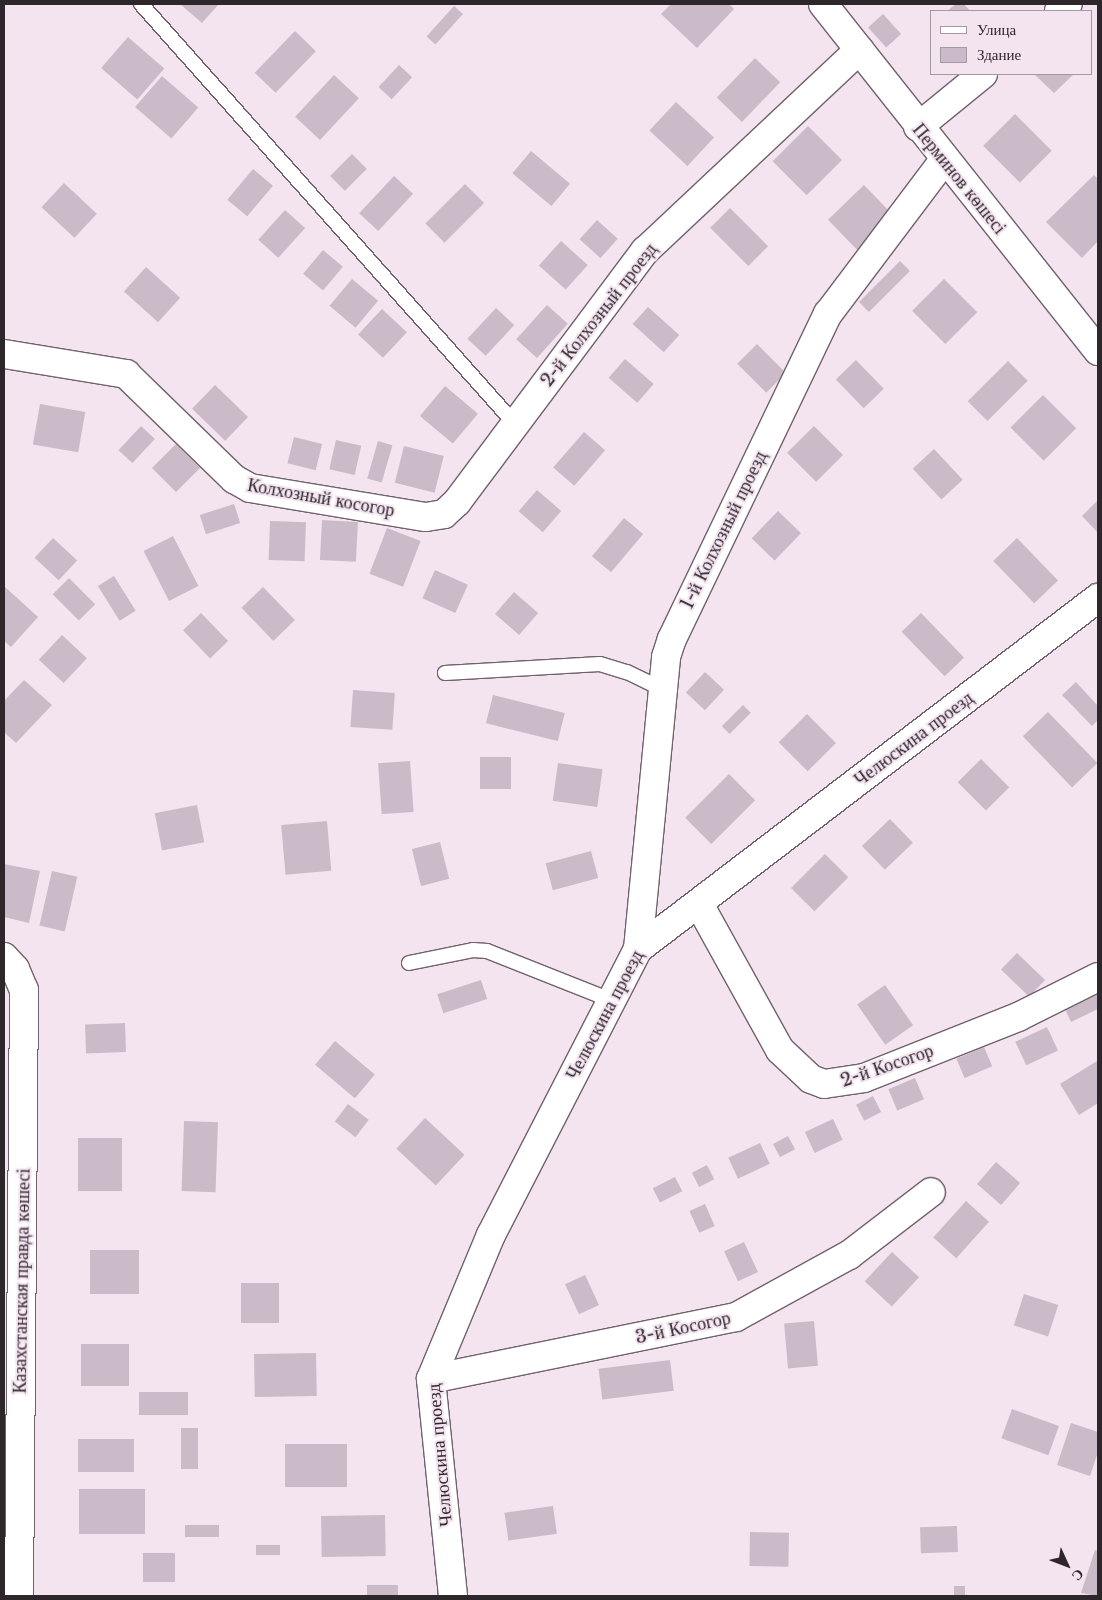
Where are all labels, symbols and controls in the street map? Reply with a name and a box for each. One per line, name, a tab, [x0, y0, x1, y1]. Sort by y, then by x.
legend	[930, 10, 1092, 75]
text: Улица	[977, 20, 1016, 39]
text: Здание	[977, 45, 1021, 64]
street label: Перминов көшесі	[908, 119, 1010, 239]
street label: 2-й Колхозный проезд	[536, 239, 662, 391]
street label: 1-й Колхозный проезд	[676, 448, 772, 612]
street label: Колхозный косогор	[246, 474, 396, 522]
street label: Челюскина проезд	[850, 687, 978, 791]
street label: Челюскина проезд	[562, 947, 648, 1083]
street label: 2-й Косогор	[838, 1040, 936, 1092]
street label: Казахстанская правда көшесі	[9, 1168, 35, 1394]
street label: 3-й Косогор	[633, 1307, 733, 1349]
street label: Челюскина проезд	[423, 1383, 457, 1527]
north arrow	[1042, 1540, 1092, 1590]
text: С	[1068, 1565, 1088, 1585]

